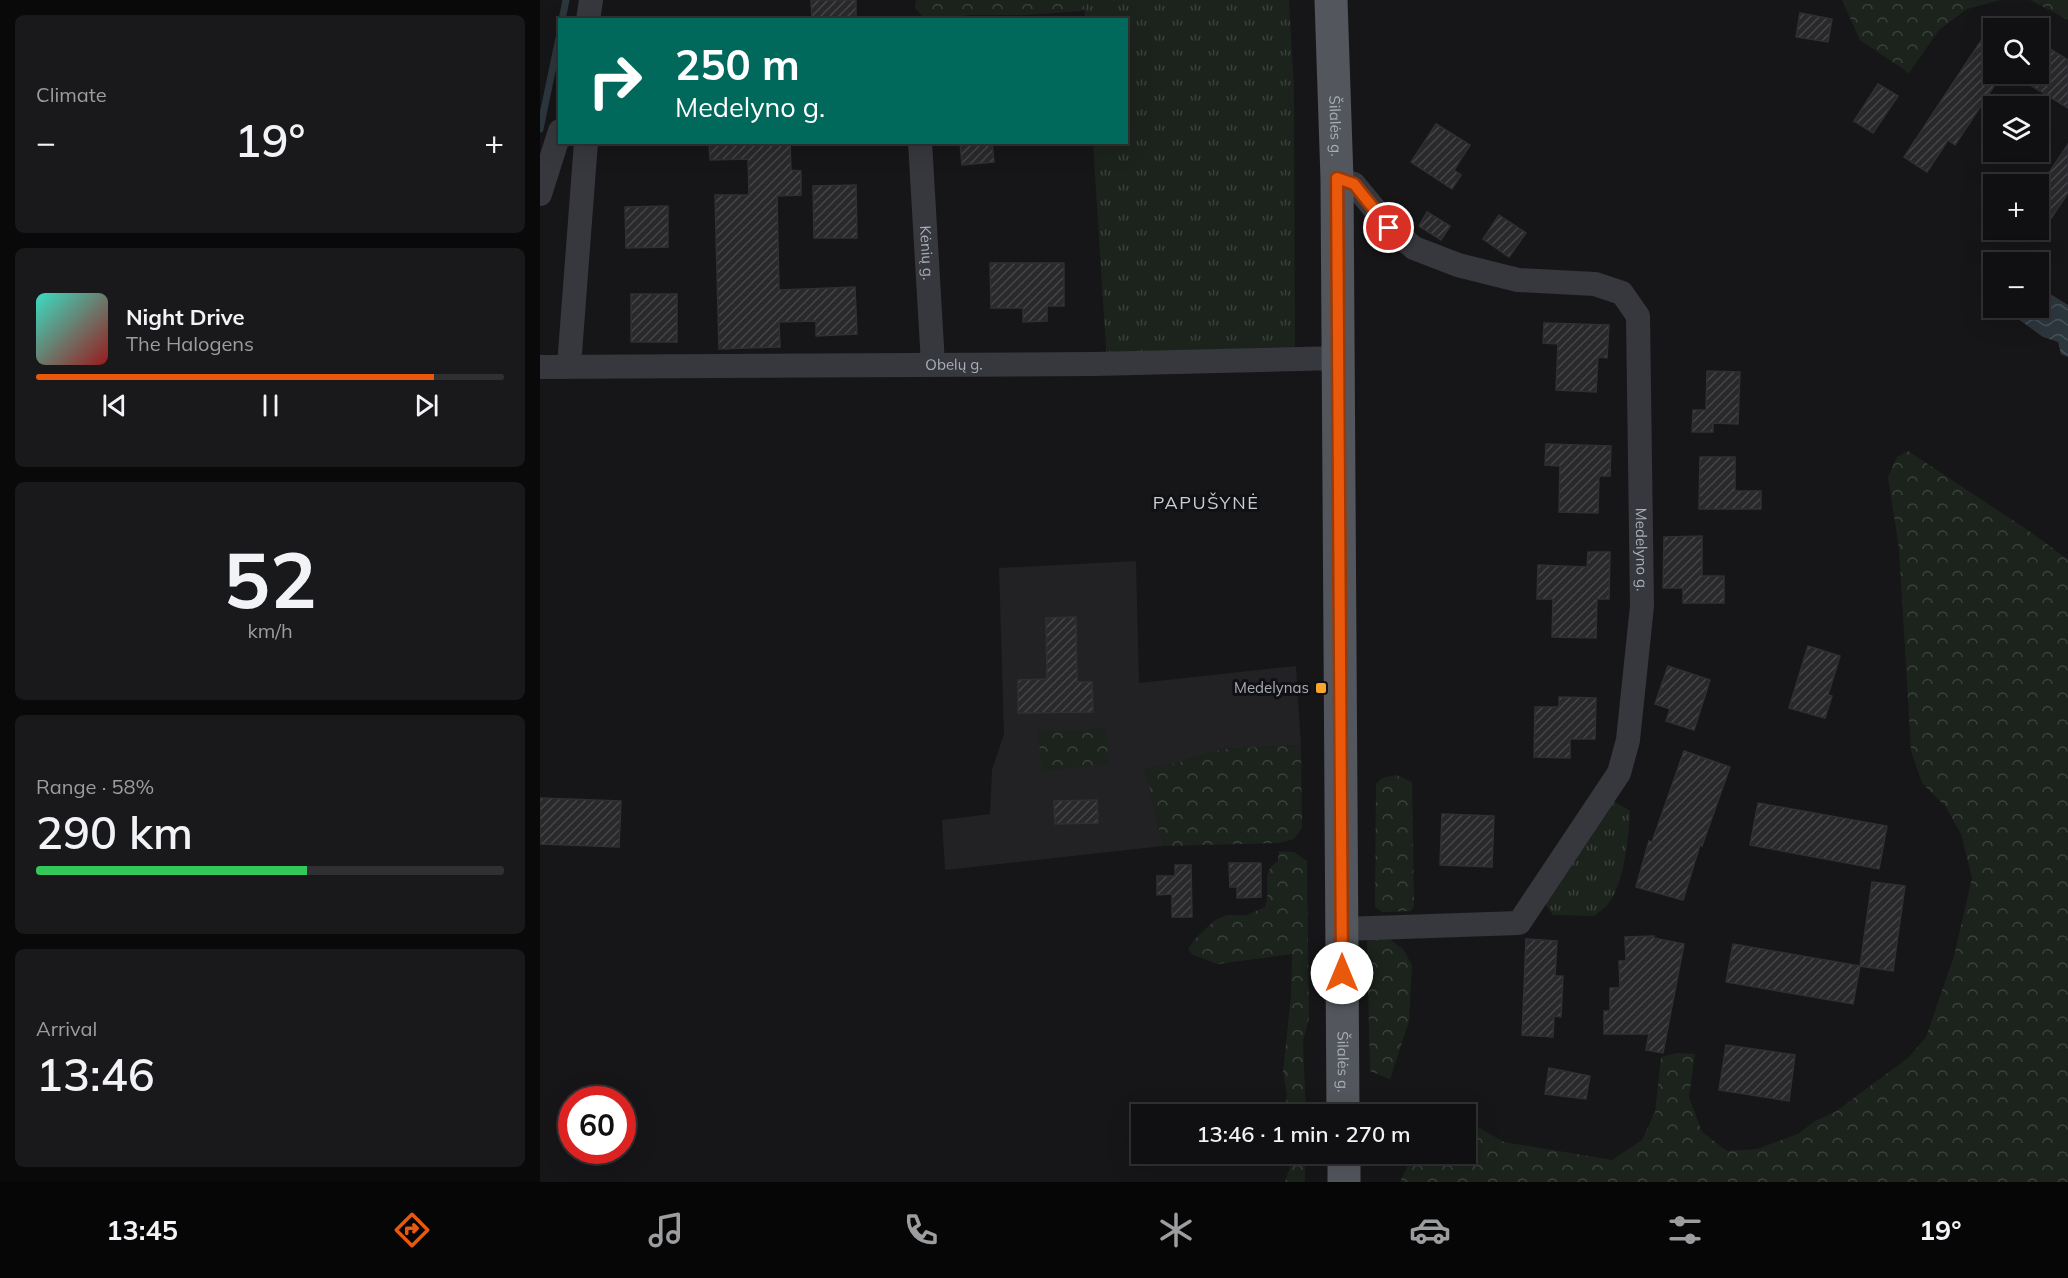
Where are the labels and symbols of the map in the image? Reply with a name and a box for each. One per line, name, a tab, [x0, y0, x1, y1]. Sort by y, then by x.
street label: Šilalės g.	[1325, 95, 1346, 157]
pin	[1363, 202, 1414, 253]
street label: Kėnių g.	[916, 225, 938, 281]
street label: Obelų g.	[925, 355, 983, 374]
district label: PAPUŠYNĖ	[1153, 491, 1259, 514]
street label: Medelyno g.	[1632, 508, 1652, 591]
place label: Medelynas	[1234, 678, 1309, 697]
marker: Medelynas	[1314, 681, 1328, 695]
position arrow	[1310, 941, 1374, 1005]
street label: Šilalės g.	[1333, 1031, 1353, 1093]
speed limit sign: 60	[558, 1086, 636, 1164]

